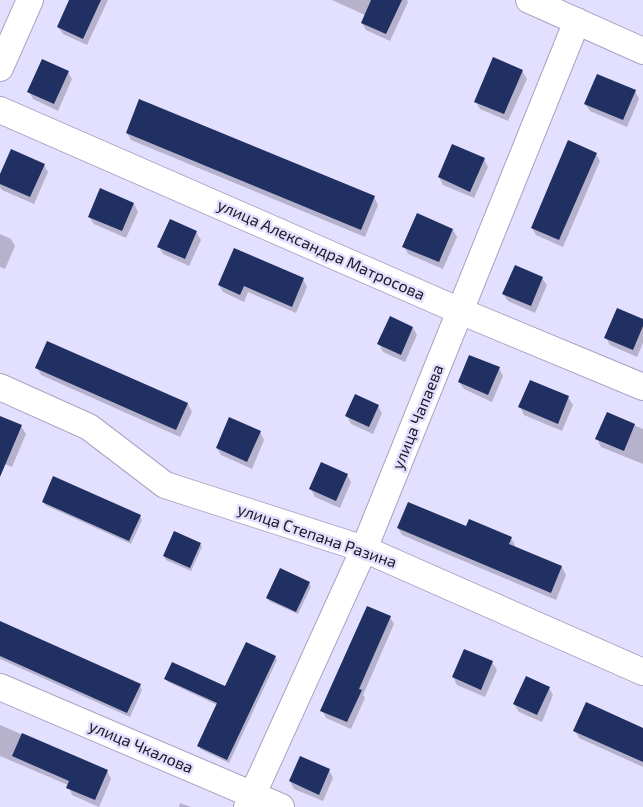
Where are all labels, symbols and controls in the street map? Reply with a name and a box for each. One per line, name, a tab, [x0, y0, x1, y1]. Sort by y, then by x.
street label: улица Александра Матросова	[214, 195, 428, 305]
street label: улица Чапаева	[388, 362, 448, 472]
street label: улица Степана Разина	[235, 500, 399, 572]
street label: улица Чкалова	[86, 716, 196, 778]

